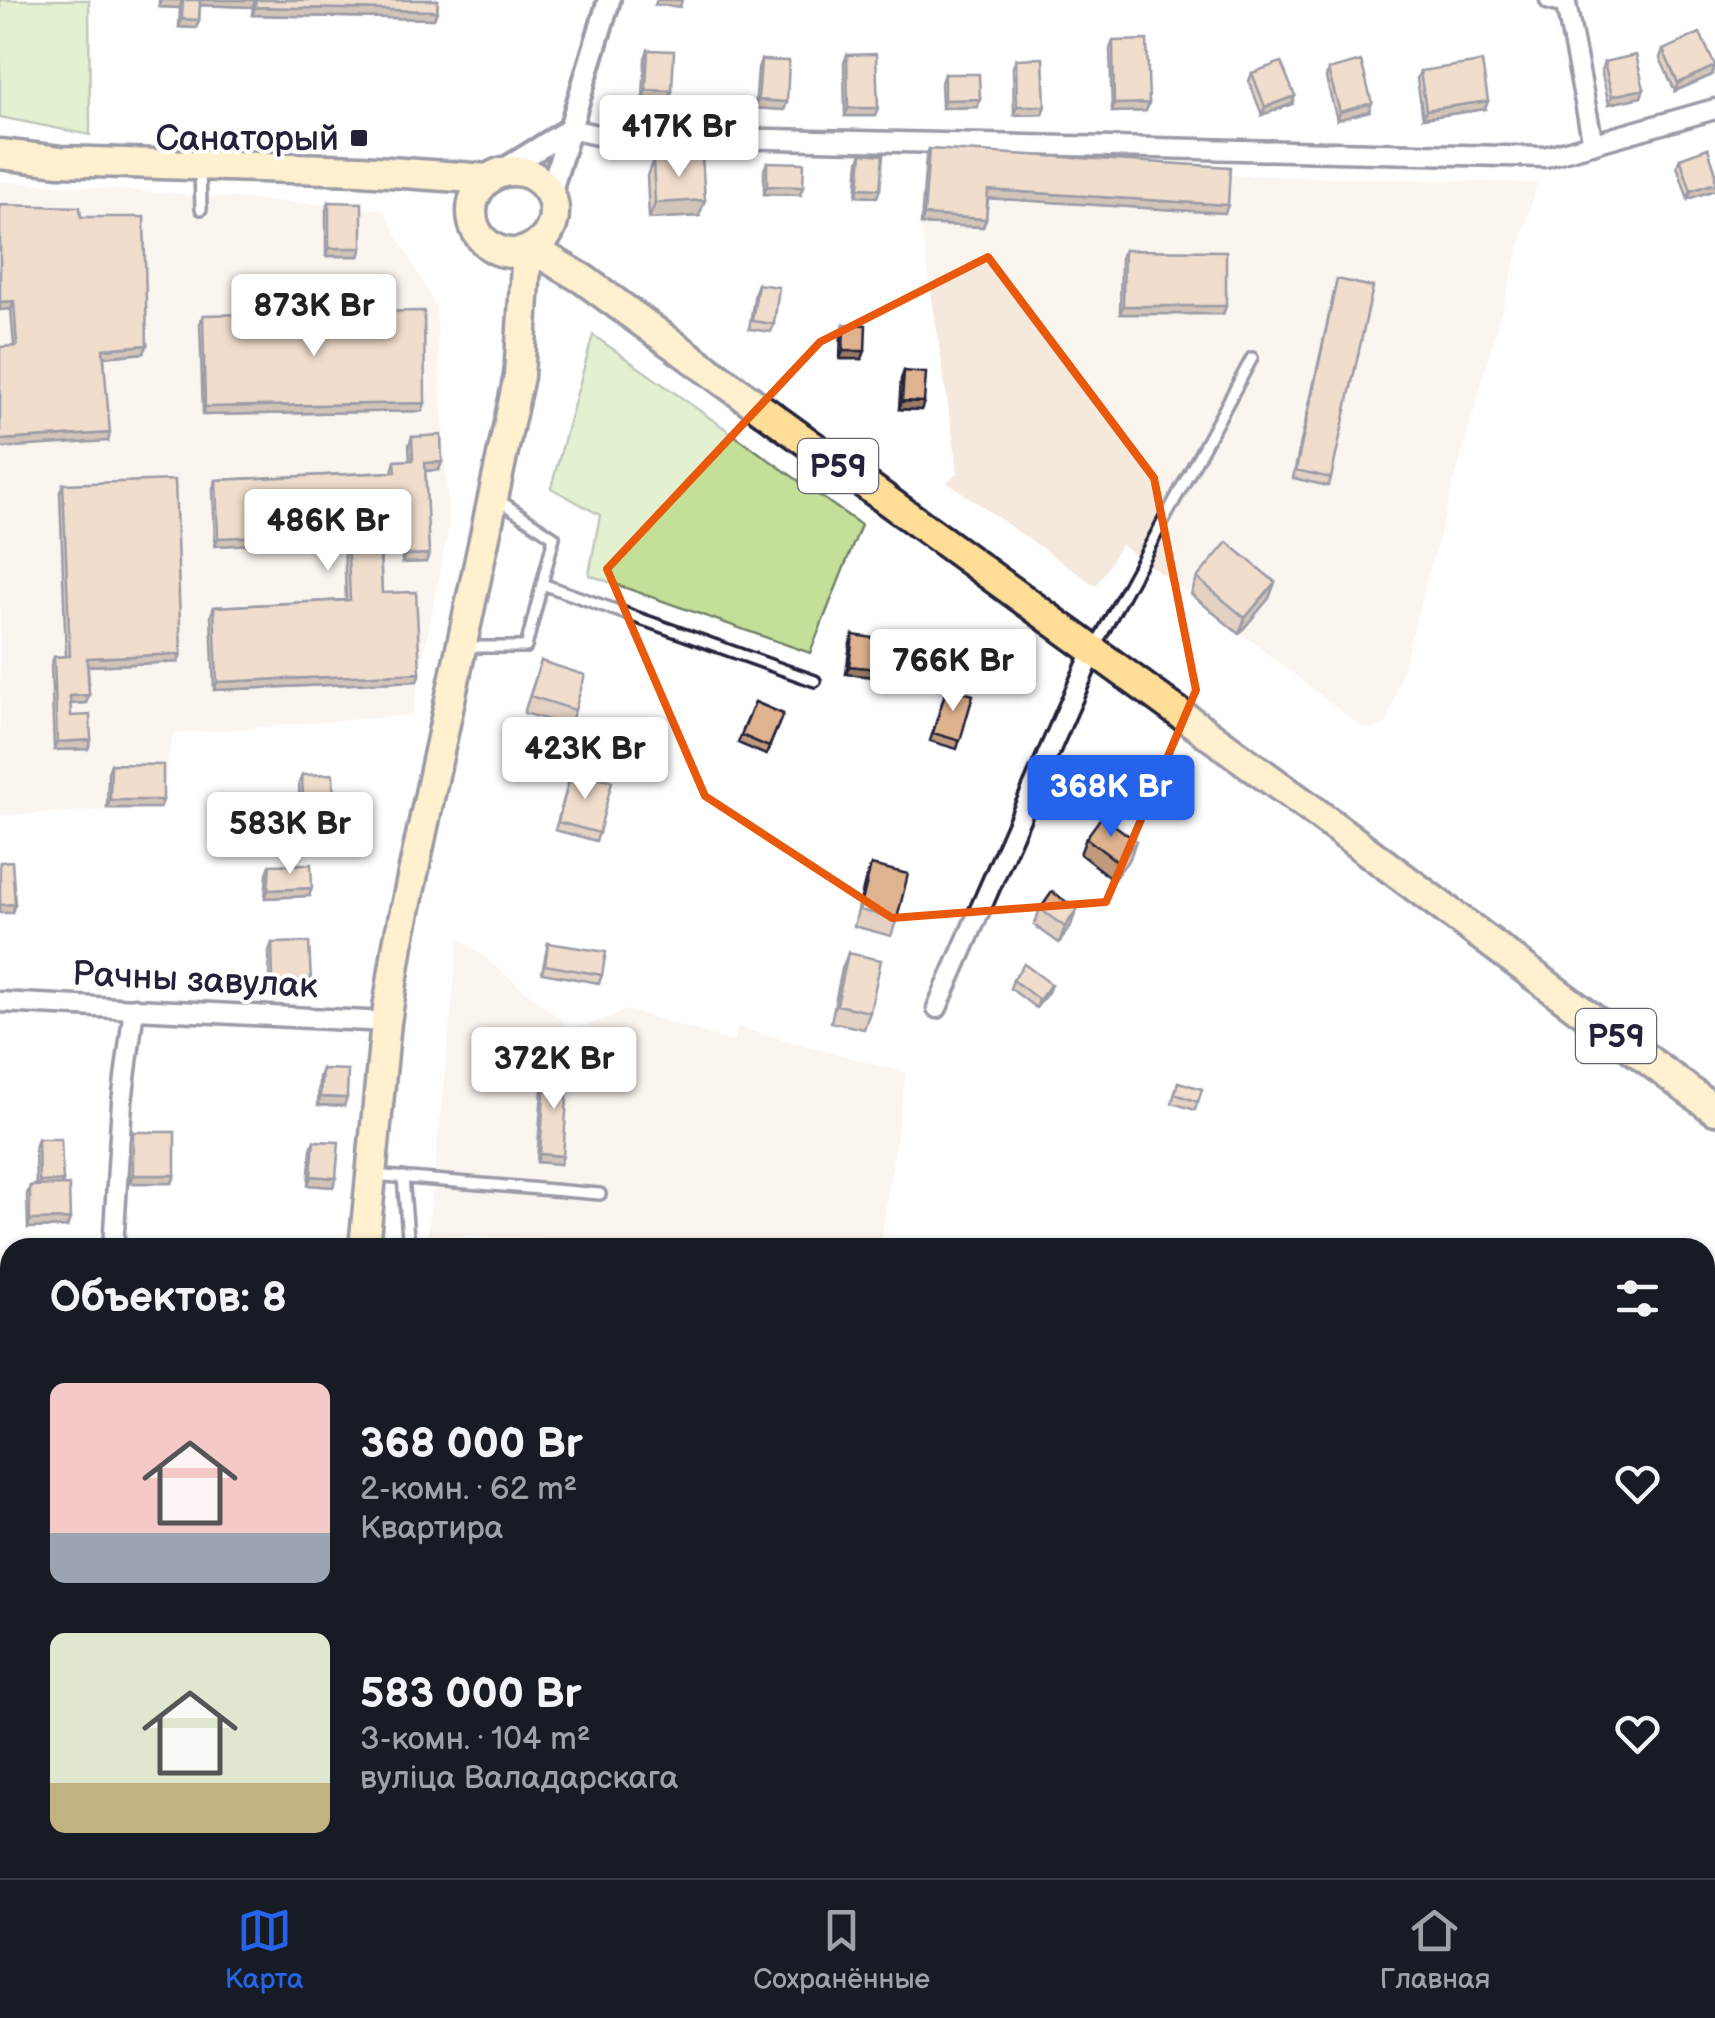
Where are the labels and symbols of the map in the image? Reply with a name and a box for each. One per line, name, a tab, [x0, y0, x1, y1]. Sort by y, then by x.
pin: 417K Br	[587, 95, 771, 180]
place label: Санаторый	[155, 118, 339, 161]
marker: Санаторый	[348, 127, 370, 149]
pin: 873K Br	[222, 274, 406, 359]
road number: Р59	[798, 439, 878, 493]
pin: 486K Br	[236, 489, 420, 574]
pin: 766K Br	[861, 629, 1045, 714]
pin: 423K Br	[493, 717, 677, 802]
pin: 368K Br	[1019, 755, 1203, 840]
pin: 583K Br	[198, 792, 382, 877]
street label: Рачны завулак	[71, 953, 319, 1008]
road number: Р59	[1576, 1009, 1656, 1063]
pin: 372K Br	[462, 1027, 646, 1112]

